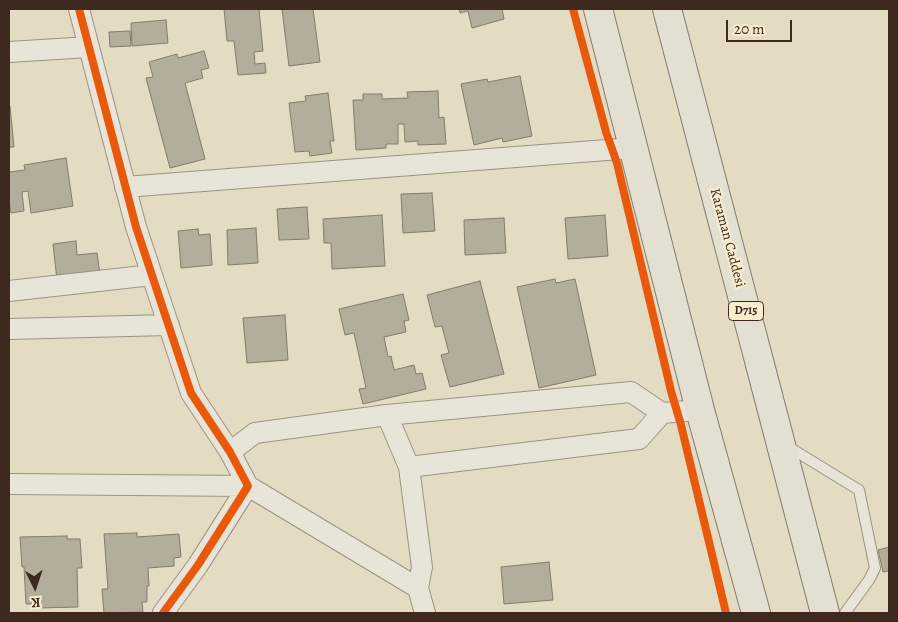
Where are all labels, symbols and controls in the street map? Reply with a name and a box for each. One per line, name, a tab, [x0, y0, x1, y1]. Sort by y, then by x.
scale bar	[728, 10, 794, 42]
text: 20 m	[734, 19, 765, 39]
street label: Karaman Caddesi	[706, 187, 748, 289]
road number: D715	[728, 302, 764, 321]
north arrow	[10, 562, 60, 612]
text: K	[31, 593, 41, 612]

